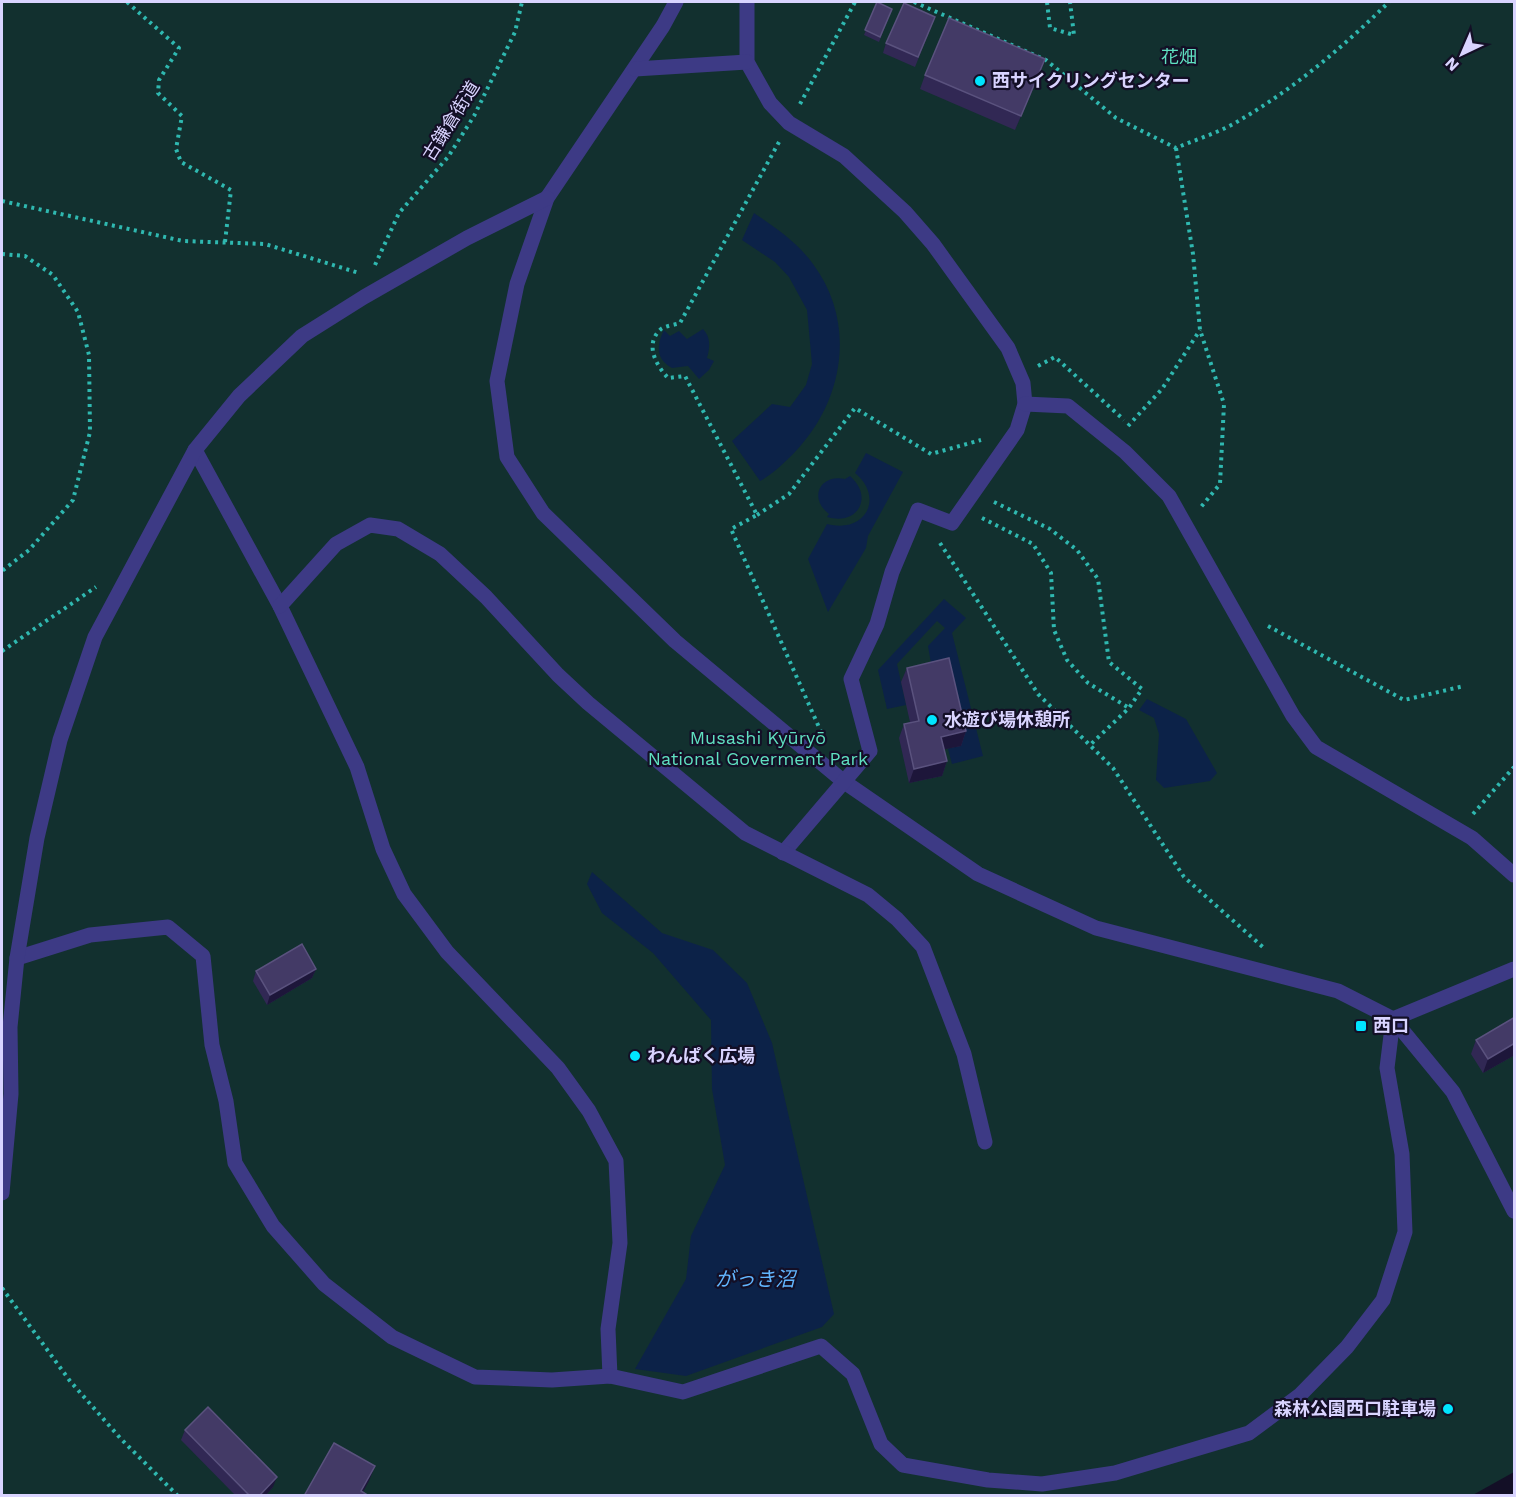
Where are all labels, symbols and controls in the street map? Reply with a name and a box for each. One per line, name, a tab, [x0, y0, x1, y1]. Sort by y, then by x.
north arrow	[1432, 24, 1492, 84]
park label: 花畑	[1161, 46, 1197, 67]
text: N	[1441, 53, 1463, 75]
place label: 西サイクリングセンター	[992, 70, 1190, 91]
marker: 西サイクリングセンター	[973, 74, 987, 88]
street label: 古鎌倉街道	[418, 77, 483, 164]
place label: 水遊び場休憩所	[944, 709, 1070, 730]
marker: 水遊び場休憩所	[925, 713, 939, 727]
park label: Musashi Kyūryō National Goverment Park	[648, 727, 868, 769]
place label: 西口	[1373, 1015, 1409, 1036]
marker: 西口	[1354, 1019, 1368, 1033]
place label: わんぱく広場	[647, 1045, 755, 1066]
marker: わんぱく広場	[628, 1049, 642, 1063]
water label: がっき沼	[715, 1267, 798, 1291]
place label: 森林公園西口駐車場	[1274, 1398, 1436, 1419]
marker: 森林公園西口駐車場	[1441, 1402, 1455, 1416]

